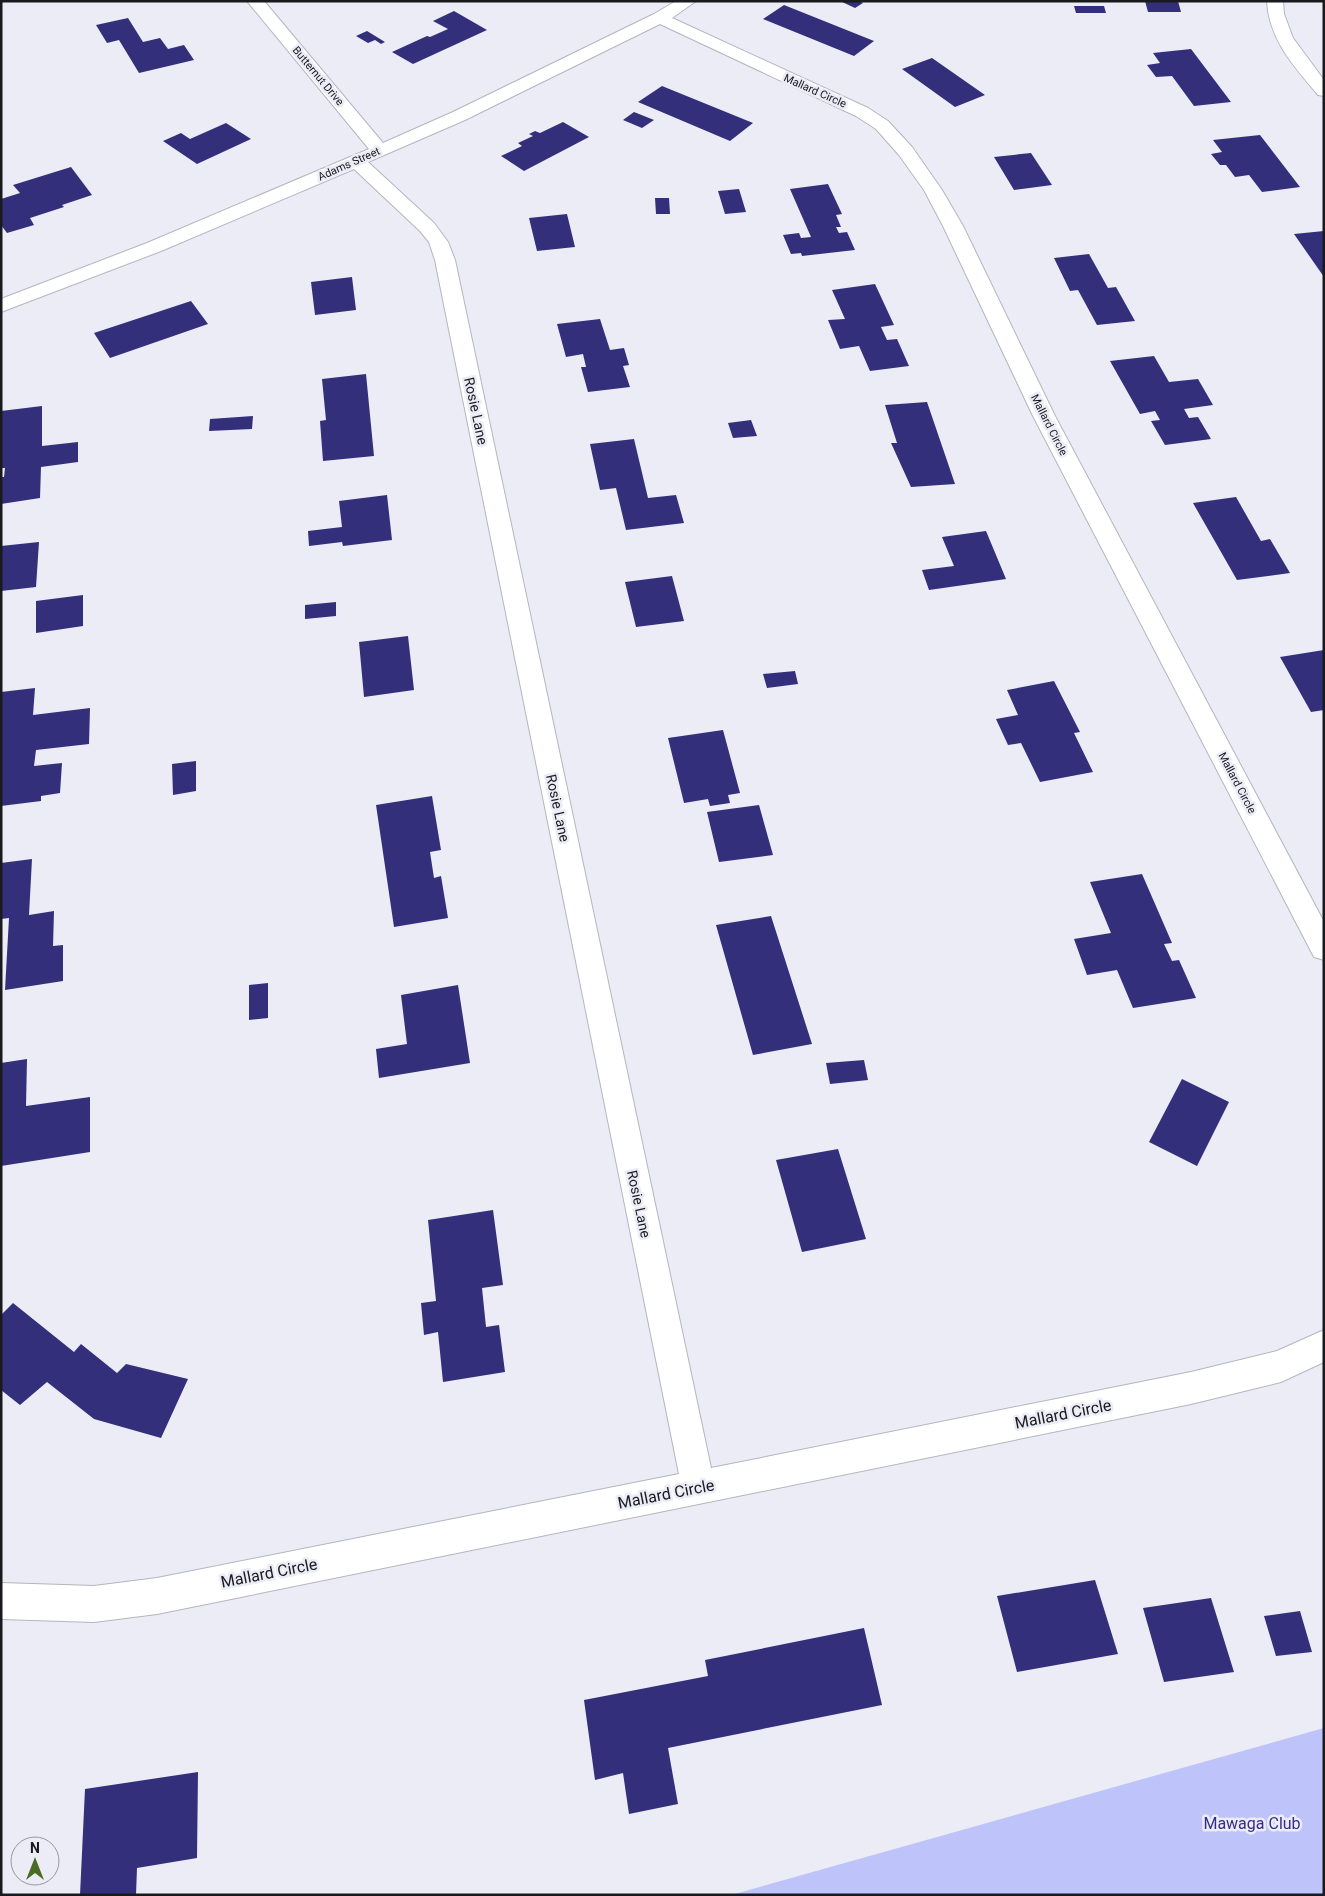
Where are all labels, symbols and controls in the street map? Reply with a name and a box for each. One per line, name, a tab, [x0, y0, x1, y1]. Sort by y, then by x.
street label: Butternut Drive	[290, 44, 346, 108]
street label: Mallard Circle	[782, 71, 848, 111]
street label: Adams Street	[316, 144, 382, 183]
street label: Rosie Lane	[461, 376, 491, 446]
street label: Mallard Circle	[1028, 392, 1070, 458]
street label: Mallard Circle	[1215, 750, 1259, 816]
street label: Rosie Lane	[543, 773, 573, 843]
street label: Rosie Lane	[624, 1169, 654, 1239]
street label: Mallard Circle	[1013, 1395, 1113, 1433]
street label: Mallard Circle	[616, 1475, 716, 1513]
street label: Mallard Circle	[219, 1554, 319, 1592]
park label: Mawaga Club	[1203, 1814, 1301, 1833]
north arrow	[10, 1836, 60, 1886]
text: N	[30, 1840, 40, 1856]

